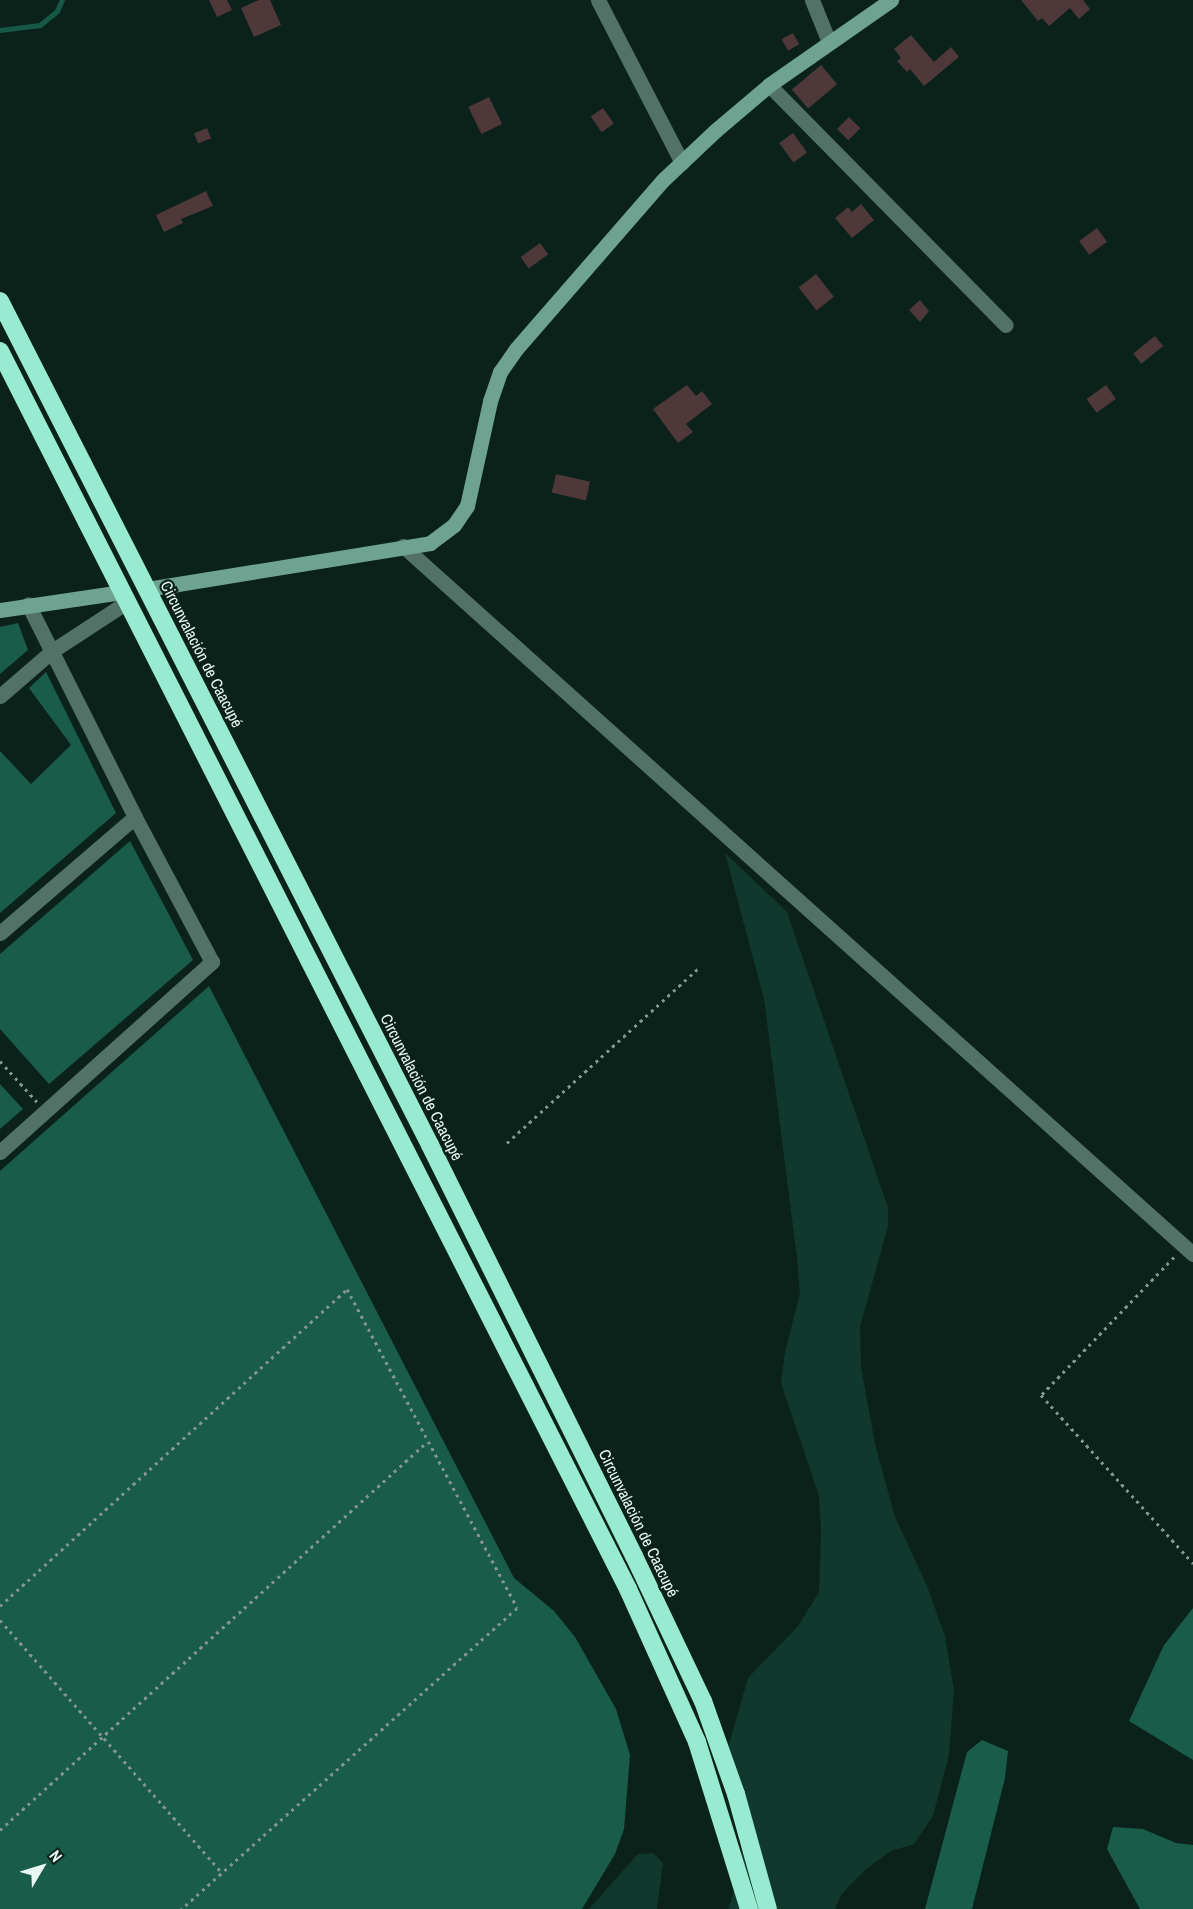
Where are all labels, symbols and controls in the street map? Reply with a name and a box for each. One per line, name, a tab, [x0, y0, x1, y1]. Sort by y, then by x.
street label: Circunvalación de Caacupé	[157, 578, 247, 730]
street label: Circunvalación de Caacupé	[377, 1011, 467, 1163]
street label: Circunvalación de Caacupé	[595, 1446, 683, 1600]
north arrow	[12, 1837, 72, 1897]
text: N	[45, 1845, 68, 1866]

